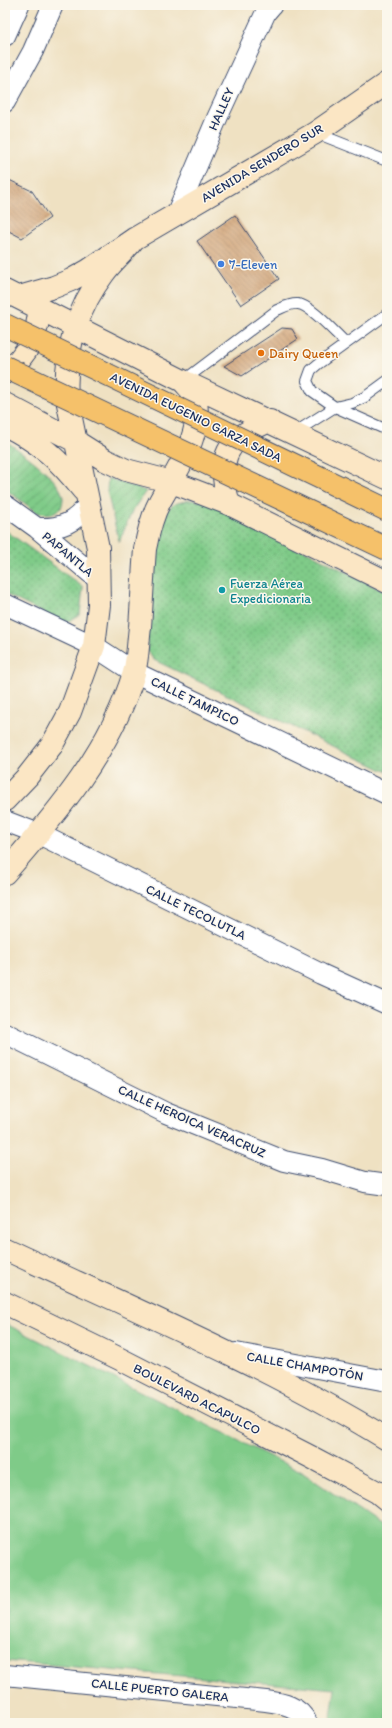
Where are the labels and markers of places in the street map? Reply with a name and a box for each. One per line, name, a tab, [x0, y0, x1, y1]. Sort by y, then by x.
place label: 7-Eleven	[229, 257, 278, 272]
marker: 7-Eleven	[216, 259, 226, 269]
place label: Dairy Queen	[269, 346, 339, 361]
marker: Dairy Queen	[256, 348, 266, 358]
place label: Fuerza Aérea Expedicionaria	[230, 576, 311, 606]
marker: Fuerza Aérea Expedicionaria	[217, 585, 227, 595]

